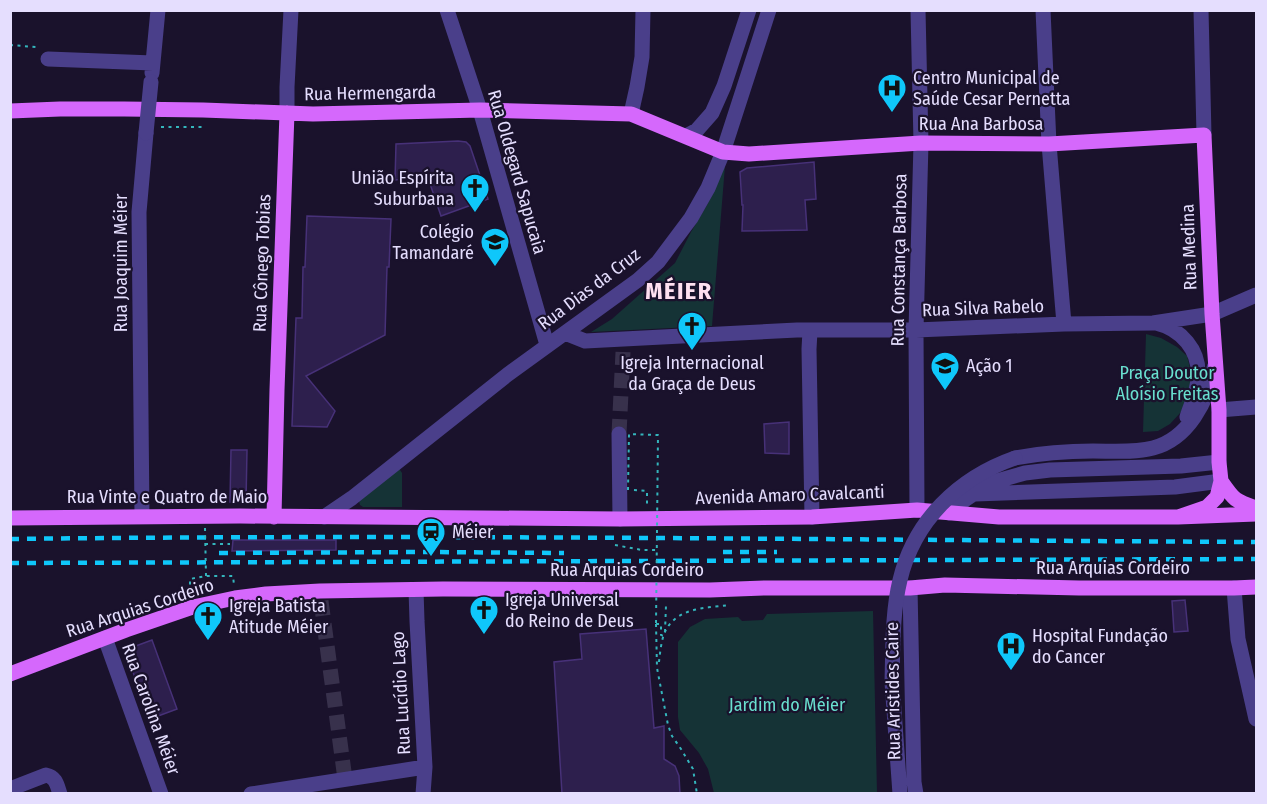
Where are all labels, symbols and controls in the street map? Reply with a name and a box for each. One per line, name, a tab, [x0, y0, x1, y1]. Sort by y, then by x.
place label: Centro Municipal de Saúde Cesar Pernetta	[913, 67, 1071, 110]
hospital icon: Centro Municipal de Saúde Cesar Pernetta	[876, 72, 908, 114]
street label: Rua Hermengarda	[304, 81, 436, 105]
street label: Rua Oldegard Sapucaia	[483, 87, 551, 257]
street label: Rua Ana Barbosa	[919, 113, 1044, 135]
place label: União Espírita Suburbana	[351, 167, 454, 210]
church icon: União Espírita Suburbana	[459, 172, 491, 214]
street label: Rua Constança Barbosa	[886, 173, 912, 347]
street label: Rua Joaquim Méier	[110, 193, 132, 332]
street label: Rua Cônego Tobias	[249, 193, 275, 332]
street label: Rua Medina	[1176, 203, 1202, 291]
place label: Colégio Tamandaré	[392, 221, 474, 264]
school or university icon: Colégio Tamandaré	[479, 226, 511, 268]
street label: Rua Dias da Cruz	[534, 243, 644, 335]
district label: MÉIER	[645, 276, 713, 305]
street label: Rua Silva Rabelo	[922, 295, 1044, 321]
church icon: Igreja Internacional da Graça de Deus	[676, 310, 708, 352]
school or university icon: Ação 1	[929, 350, 961, 392]
place label: Igreja Internacional da Graça de Deus	[620, 352, 764, 395]
place label: Ação 1	[966, 355, 1013, 377]
park label: Praça Doutor Aloísio Freitas	[1116, 362, 1219, 405]
street label: Avenida Amaro Cavalcanti	[695, 481, 885, 509]
street label: Rua Vinte e Quatro de Maio	[67, 486, 267, 508]
station icon: Méier	[415, 516, 447, 558]
place label: Méier	[452, 521, 494, 543]
street label: Rua Arquias Cordeiro	[1036, 557, 1190, 579]
street label: Rua Arquias Cordeiro	[550, 559, 704, 581]
street label: Rua Arquias Cordeiro	[63, 574, 217, 642]
place label: Igreja Universal do Reino de Deus	[505, 589, 634, 632]
church icon: Igreja Universal do Reino de Deus	[468, 594, 500, 636]
place label: Igreja Batista Atitude Méier	[229, 595, 329, 638]
church icon: Igreja Batista Atitude Méier	[192, 600, 224, 642]
street label: Rua Aristides Caire	[881, 622, 905, 760]
place label: Hospital Fundação do Cancer	[1032, 625, 1168, 668]
hospital icon: Hospital Fundação do Cancer	[995, 630, 1027, 672]
street label: Rua Lucídio Lago	[387, 631, 415, 755]
street label: Rua Carolina Méier	[117, 640, 185, 779]
park label: Jardim do Méier	[729, 694, 846, 716]

